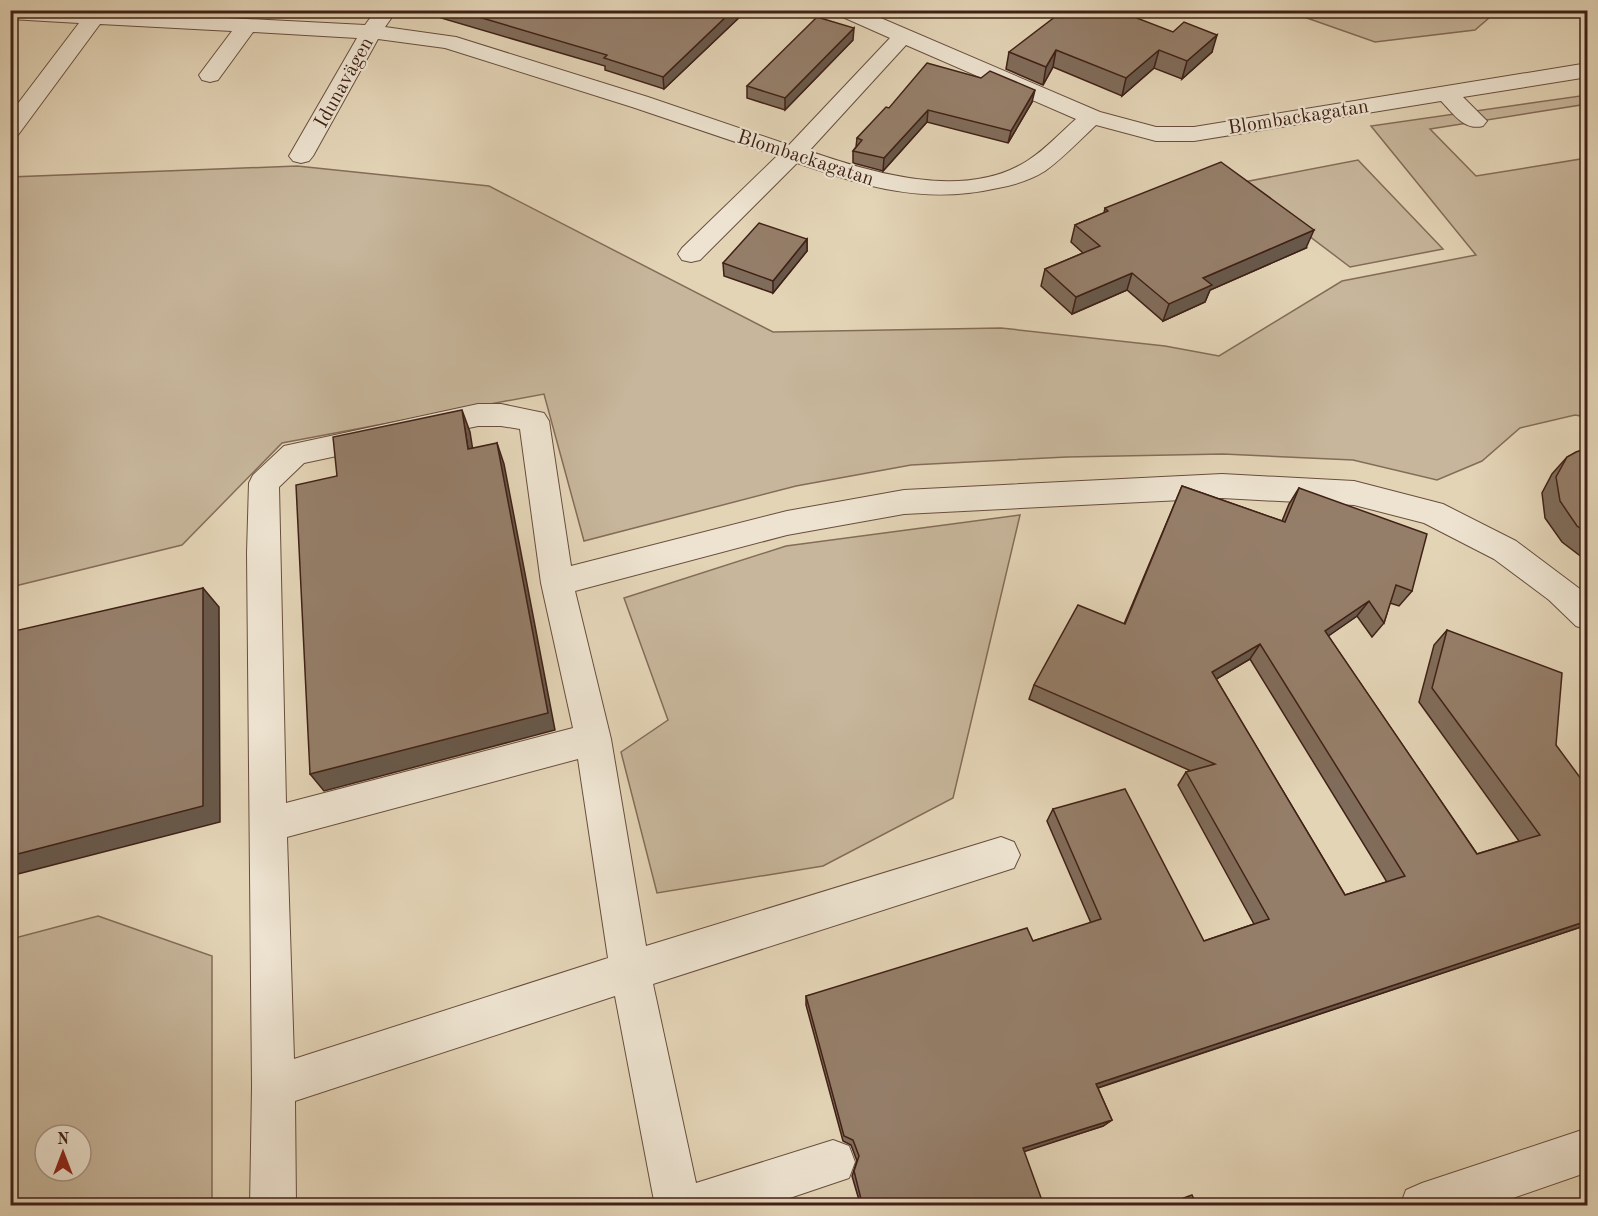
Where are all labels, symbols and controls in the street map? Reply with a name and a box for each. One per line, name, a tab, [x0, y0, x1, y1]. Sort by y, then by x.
street label: Idunavägen	[312, 34, 378, 132]
street label: Blombackagatan	[1226, 97, 1370, 139]
street label: Blombackagatan	[735, 127, 876, 190]
north arrow	[33, 1123, 93, 1183]
text: N	[57, 1132, 70, 1148]

